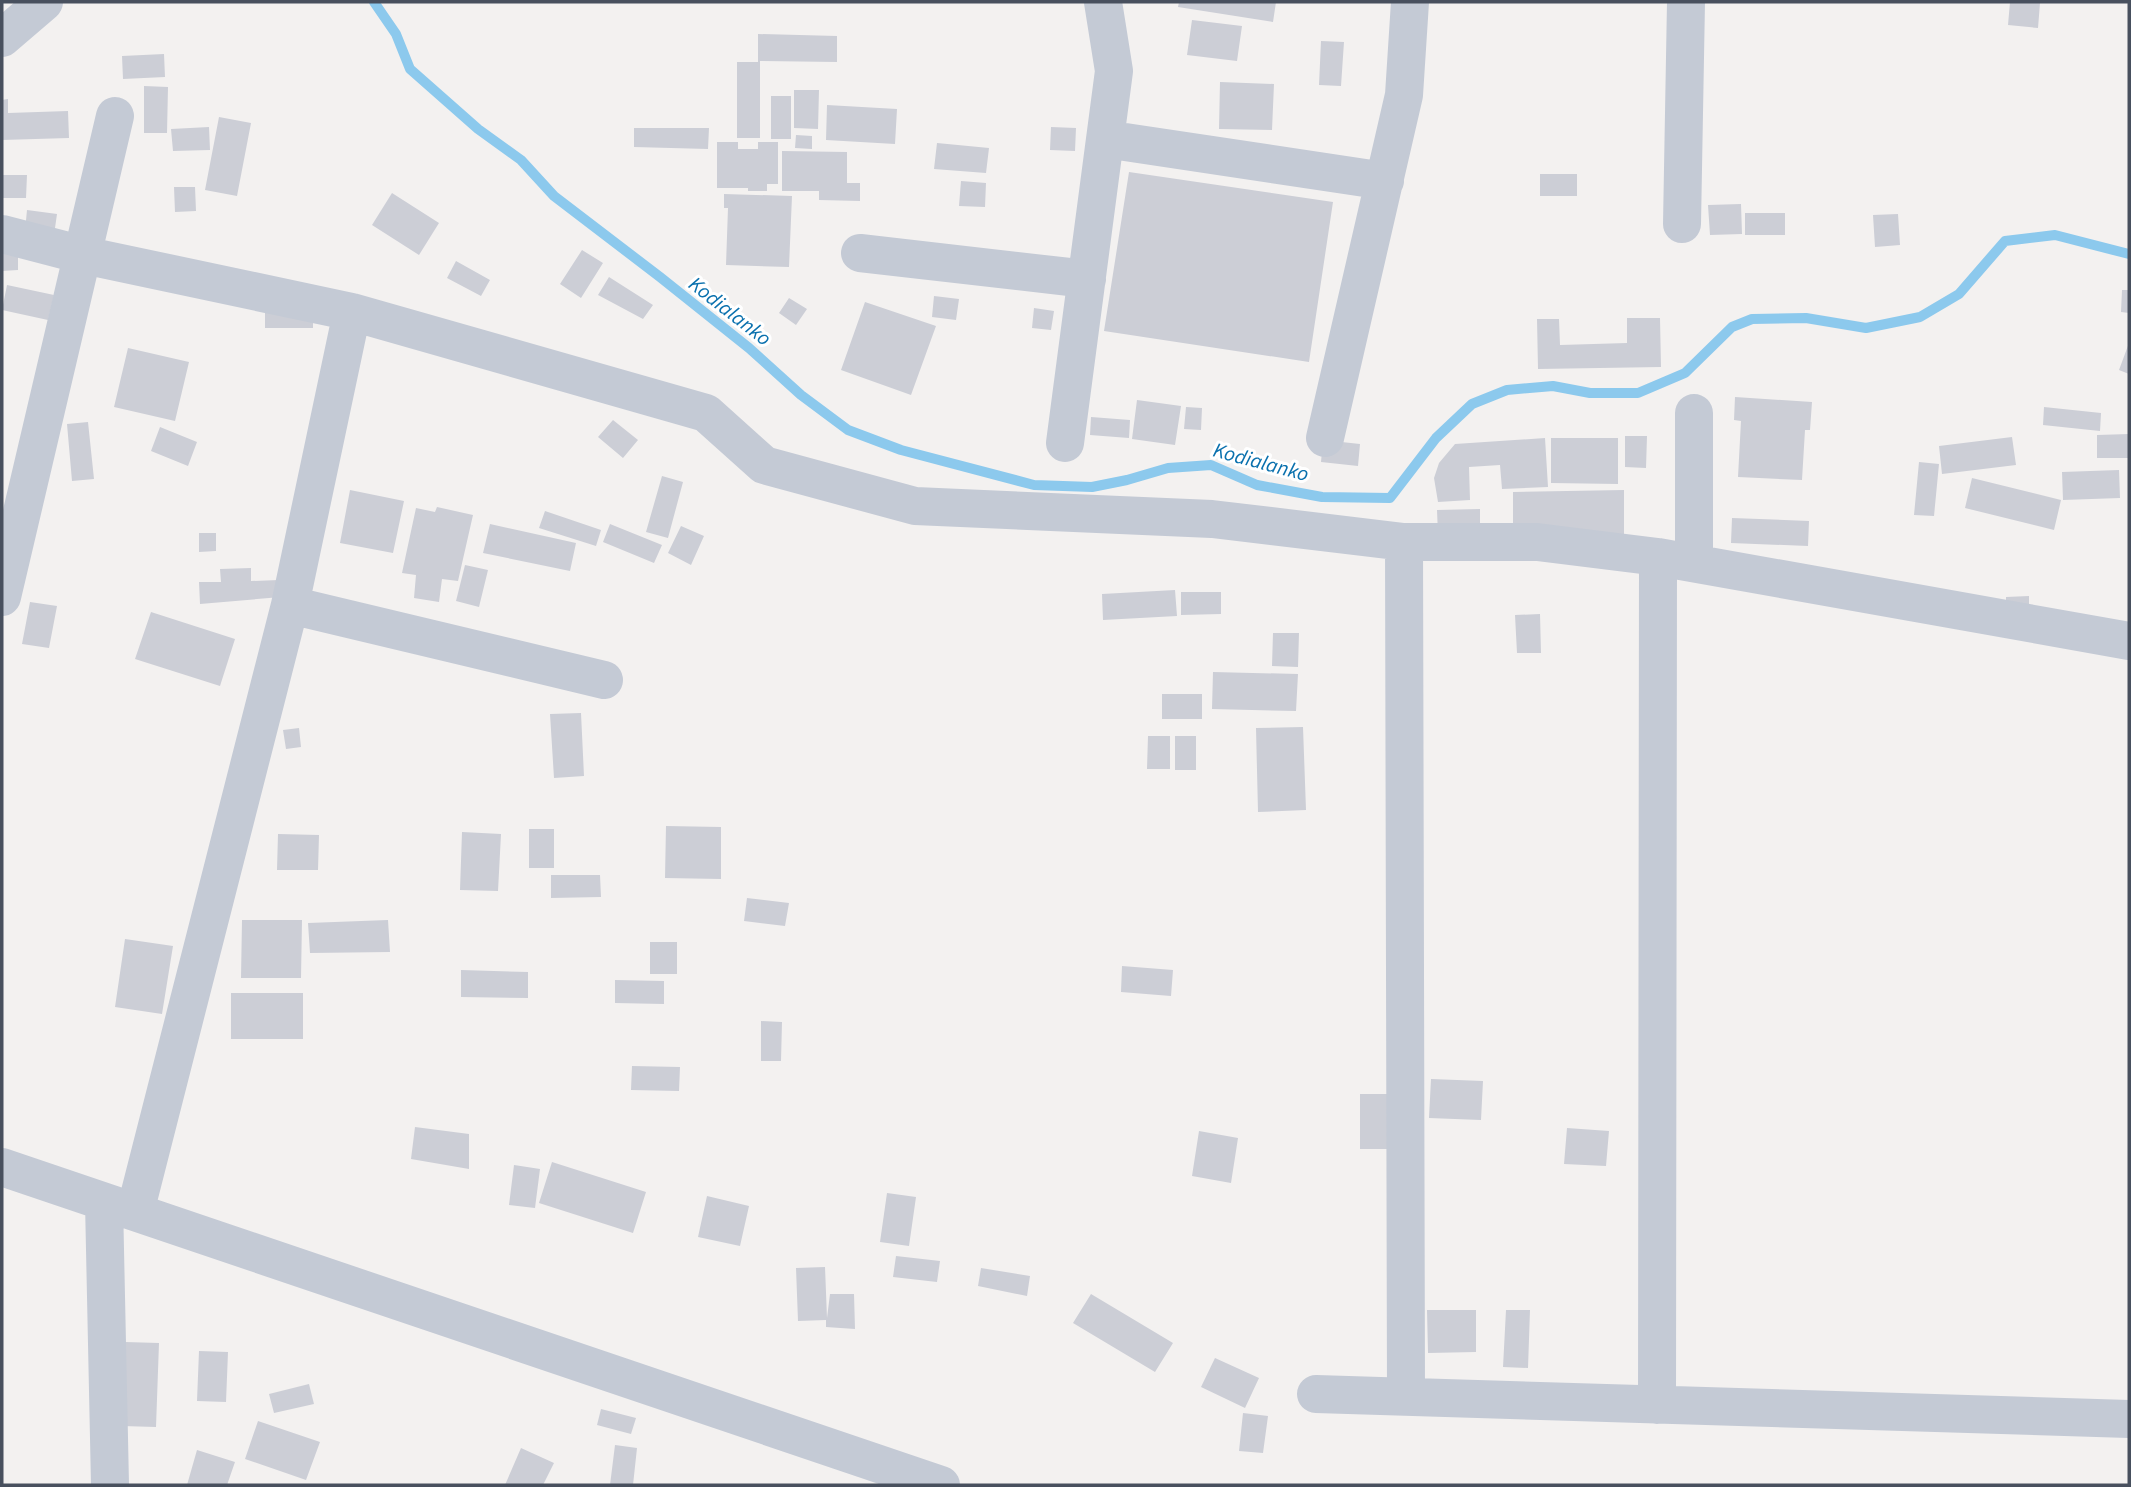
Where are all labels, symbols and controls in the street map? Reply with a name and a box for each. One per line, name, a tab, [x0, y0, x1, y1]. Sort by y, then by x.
water label: Kodialanko	[682, 269, 778, 353]
water label: Kodialanko	[1210, 435, 1312, 489]

